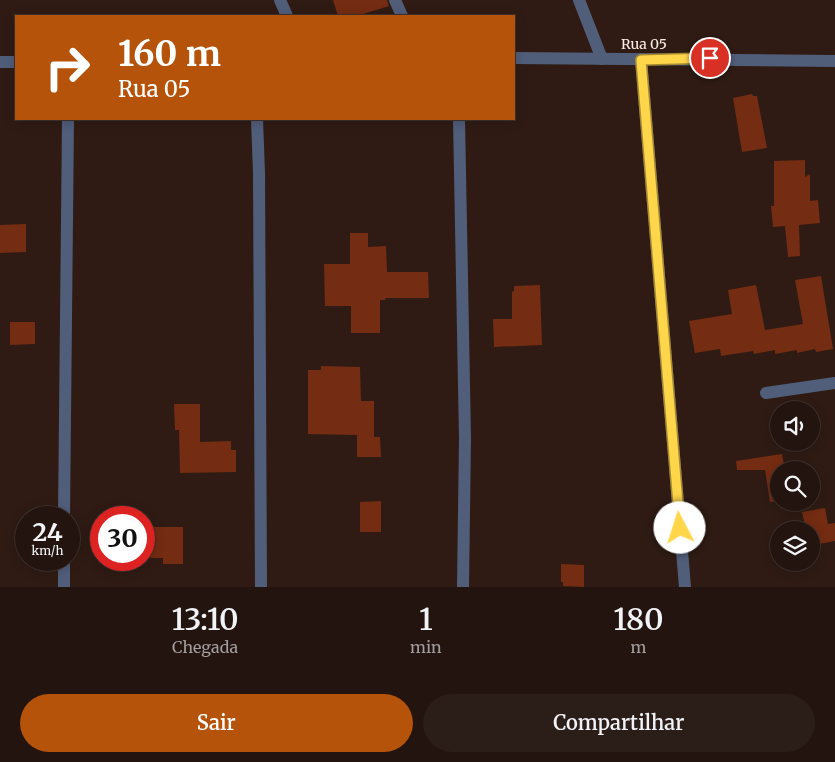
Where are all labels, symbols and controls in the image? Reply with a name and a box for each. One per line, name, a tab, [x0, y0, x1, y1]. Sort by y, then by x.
text: 160 m	[118, 32, 221, 76]
icon: right	[35, 35, 100, 100]
street label: Rua 05	[621, 35, 667, 53]
pin	[689, 37, 731, 79]
icon: arrive	[696, 44, 724, 72]
text: Rua 05	[118, 75, 190, 103]
map controls	[770, 401, 820, 571]
button: sound	[770, 401, 820, 451]
button: search	[770, 461, 820, 511]
position arrow	[653, 501, 705, 553]
speed limit sign: 30	[90, 506, 155, 571]
text: 24	[32, 516, 63, 548]
button: layers	[770, 521, 820, 571]
text: km/h	[32, 543, 63, 558]
text: 13:10	[171, 600, 239, 638]
text: 1	[419, 600, 433, 638]
text: 180	[613, 600, 664, 638]
text: Chegada	[172, 637, 238, 657]
text: min	[410, 637, 442, 657]
text: m	[630, 637, 646, 657]
button: Sair	[20, 694, 413, 752]
button: Compartilhar	[423, 694, 815, 752]

